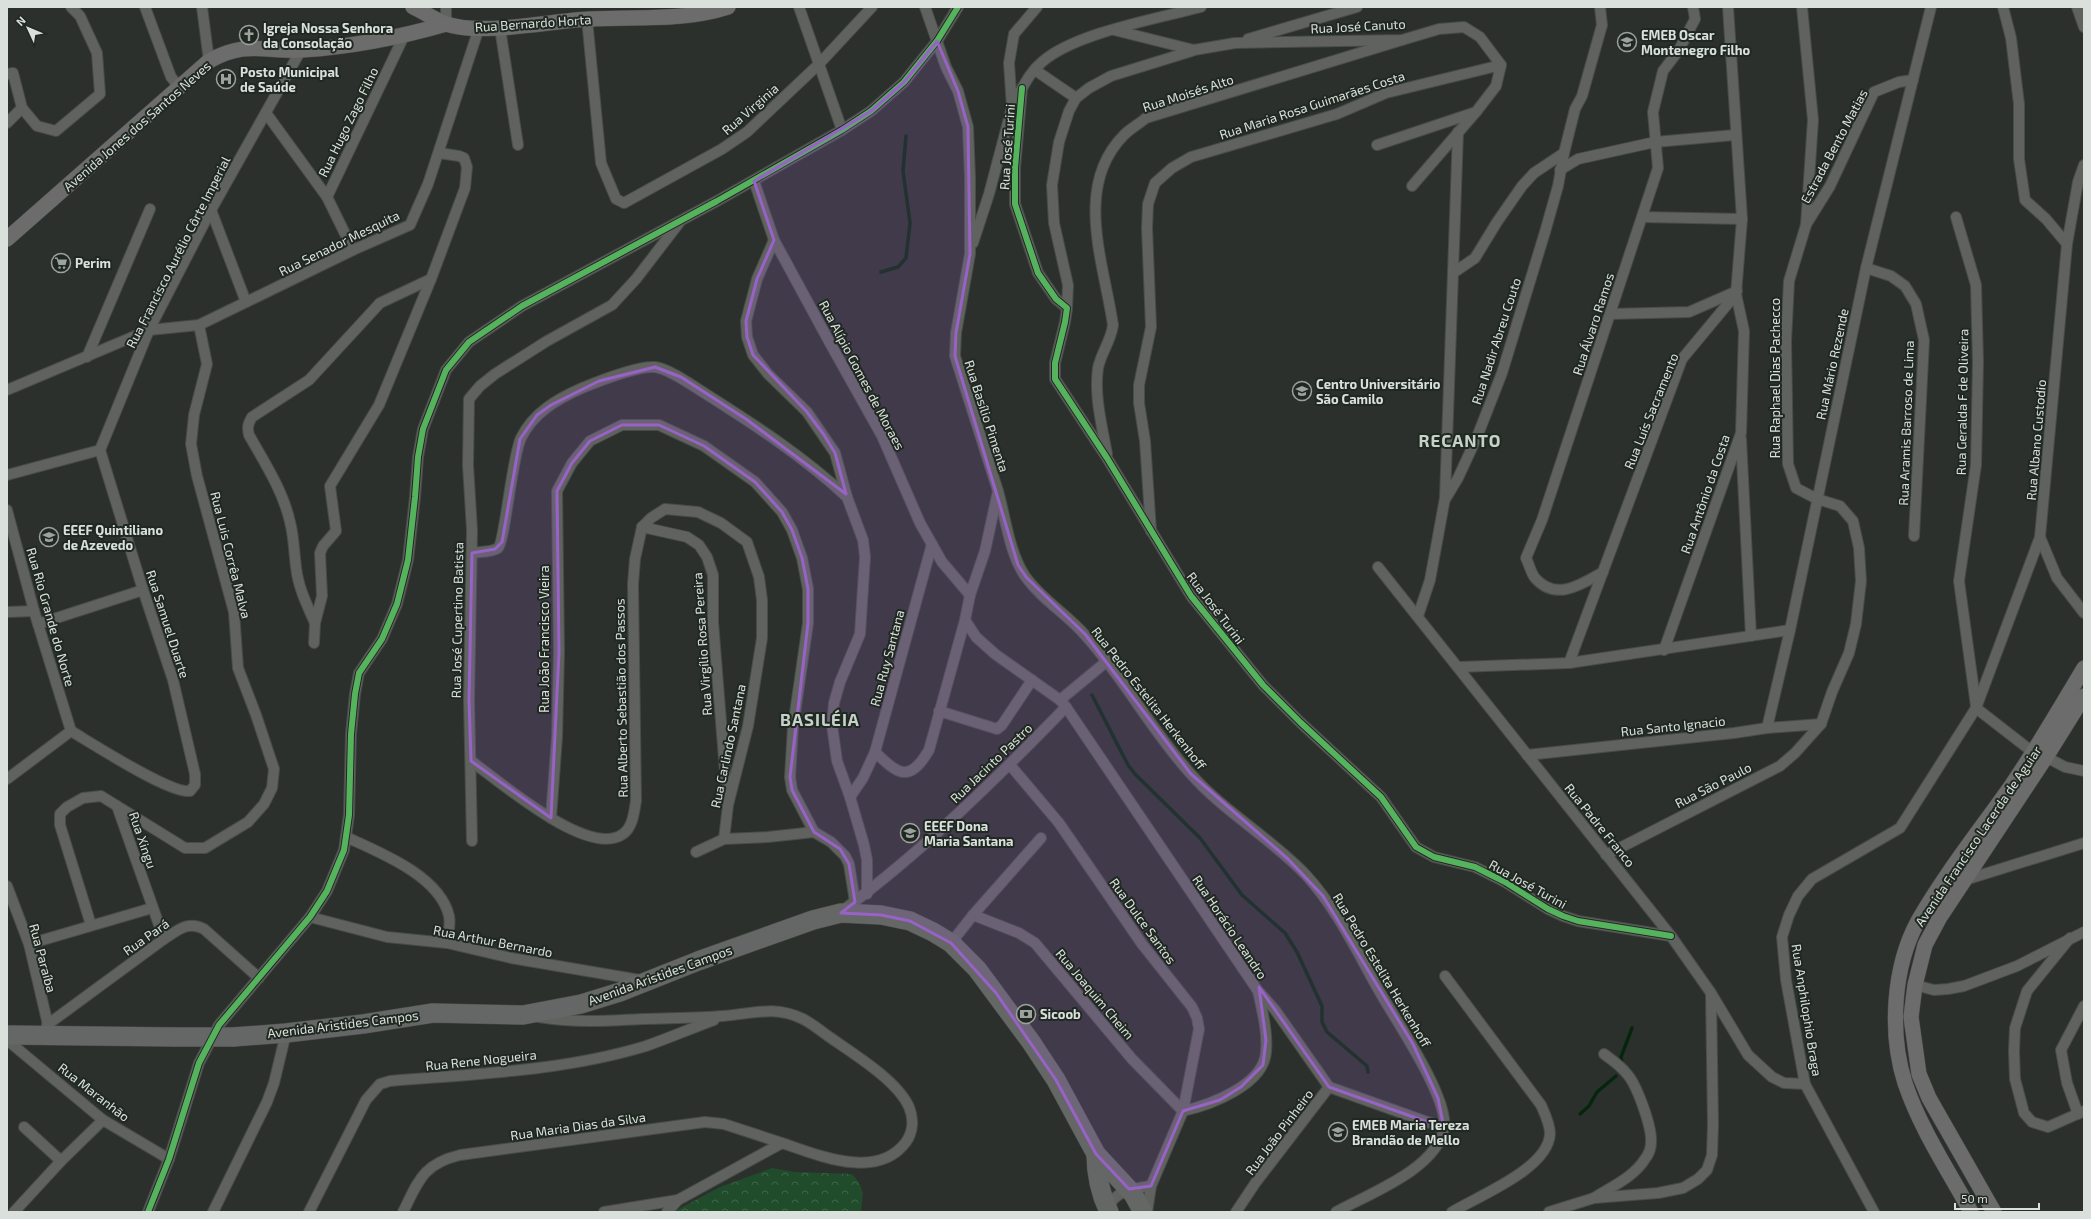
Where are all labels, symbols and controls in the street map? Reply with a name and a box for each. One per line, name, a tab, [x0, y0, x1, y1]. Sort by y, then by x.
north arrow	[8, 8, 48, 48]
street label: Rua Bernardo Horta	[474, 11, 592, 35]
text: N	[13, 13, 28, 28]
street label: Rua José Canuto	[1310, 16, 1406, 36]
place label: Igreja Nossa Senhora da Consolação	[263, 20, 393, 52]
church icon: Igreja Nossa Senhora da Consolação	[238, 24, 260, 46]
place label: EMEB Oscar Montenegro Filho	[1641, 27, 1751, 58]
school or university icon: EMEB Oscar Montenegro Filho	[1616, 31, 1638, 53]
street label: Avenida Jones dos Santos Neves	[60, 58, 214, 194]
place label: Posto Municipal de Saúde	[240, 64, 340, 95]
street label: Rua Hugo Zago Filho	[314, 65, 382, 179]
street label: Rua Maria Rosa Guimarães Costa	[1217, 67, 1407, 143]
hospital icon: Posto Municipal de Saúde	[215, 68, 237, 90]
street label: Rua Moisés Alto	[1141, 71, 1235, 115]
street label: Rua Virginia	[718, 80, 782, 138]
street label: Estrada Bento Matias	[1797, 86, 1871, 206]
street label: Rua José Turini	[996, 103, 1018, 191]
street label: Rua Francisco Aurélio Côrte Imperial	[123, 153, 234, 351]
street label: Rua Senador Mesquita	[276, 207, 402, 279]
supermarket icon: Perim	[50, 252, 72, 274]
place label: Perim	[75, 255, 111, 271]
street label: Rua Álvaro Ramos	[1568, 270, 1617, 377]
street label: Rua Nadir Abreu Couto	[1468, 276, 1524, 406]
street label: Rua Alípio Gomes de Moraes	[816, 298, 908, 452]
street label: Rua Raphael Dias Pachecco	[1767, 298, 1783, 458]
street label: Rua Mário Rezende	[1812, 307, 1852, 421]
street label: Rua Geralda F de Oliveira	[1953, 329, 1971, 475]
street label: Rua Aramis Barroso de Lima	[1895, 340, 1917, 506]
street label: Rua Luís Sacramento	[1620, 351, 1682, 471]
street label: Rua Basílio Pimenta	[961, 358, 1013, 474]
place label: Centro Universitário São Camilo	[1316, 376, 1441, 407]
street label: Rua Albano Custodio	[2023, 379, 2049, 501]
school or university icon: Centro Universitário São Camilo	[1291, 380, 1313, 402]
district label: RECANTO	[1419, 430, 1501, 450]
street label: Rua Antônio da Costa	[1677, 432, 1733, 556]
street label: Rua Luis Corrêa Malva	[207, 490, 255, 620]
place label: EEEF Quintiliano de Azevedo	[63, 522, 163, 553]
school or university icon: EEEF Quintiliano de Azevedo	[38, 526, 60, 548]
street label: Rua José Cupertino Batista	[448, 542, 466, 698]
street label: Rua Rio Grande do Norte	[23, 546, 79, 688]
street label: Rua João Francisco Vieira	[536, 565, 552, 713]
street label: Rua Samuel Duarte	[143, 568, 193, 680]
street label: Rua José Turini	[1184, 569, 1248, 647]
street label: Rua Virgílio Rosa Pereira	[689, 572, 715, 716]
street label: Rua Alberto Sebastião dos Passos	[611, 598, 631, 798]
street label: Rua Ruy Santana	[866, 608, 908, 708]
street label: Rua Pedro Estelita Herkenhoff	[1088, 623, 1210, 773]
street label: Rua Carlindo Santana	[707, 683, 749, 809]
district label: BASILÉIA	[780, 709, 860, 729]
street label: Rua Santo Ignacio	[1620, 713, 1726, 739]
street label: Rua Jacinto Pastro	[947, 720, 1035, 806]
street label: Avenida Francisco Lacerda de Aguiar	[1911, 743, 2045, 929]
street label: Rua São Paulo	[1672, 759, 1754, 811]
street label: Rua Padre Franco	[1561, 780, 1639, 870]
street label: Rua Xingu	[126, 810, 160, 870]
place label: EEEF Dona Maria Santana	[924, 818, 1013, 849]
school or university icon: EEEF Dona Maria Santana	[899, 822, 921, 844]
street label: Rua José Turini	[1486, 856, 1570, 912]
street label: Rua Horácio Leandro	[1189, 872, 1271, 982]
street label: Rua Dulce Santos	[1106, 875, 1180, 967]
street label: Rua Pedro Estelita Herkenhoff	[1330, 890, 1435, 1051]
street label: Rua Pará	[120, 915, 172, 959]
street label: Rua Paraíba	[26, 922, 60, 994]
street label: Rua Arthur Bernardo	[432, 922, 554, 960]
street label: Avenida Aristides Campos	[586, 941, 734, 1009]
street label: Rua Anphilophio Braga	[1789, 943, 1825, 1077]
street label: Rua Joaquim Cheim	[1053, 946, 1137, 1042]
bank icon: Sicoob	[1015, 1003, 1037, 1025]
place label: Sicoob	[1040, 1006, 1081, 1022]
street label: Avenida Aristides Campos	[266, 1007, 420, 1041]
street label: Rua Rene Nogueira	[425, 1046, 537, 1074]
street label: Rua Maranhão	[55, 1059, 133, 1125]
street label: Rua João Pinheiro	[1242, 1086, 1316, 1178]
street label: Rua Maria Dias da Silva	[509, 1109, 647, 1143]
place label: EMEB Maria Tereza Brandão de Mello	[1352, 1117, 1469, 1148]
school or university icon: EMEB Maria Tereza Brandão de Mello	[1327, 1121, 1349, 1143]
scale bar	[1955, 1185, 2039, 1211]
text: 50 m	[1961, 1191, 1988, 1205]

